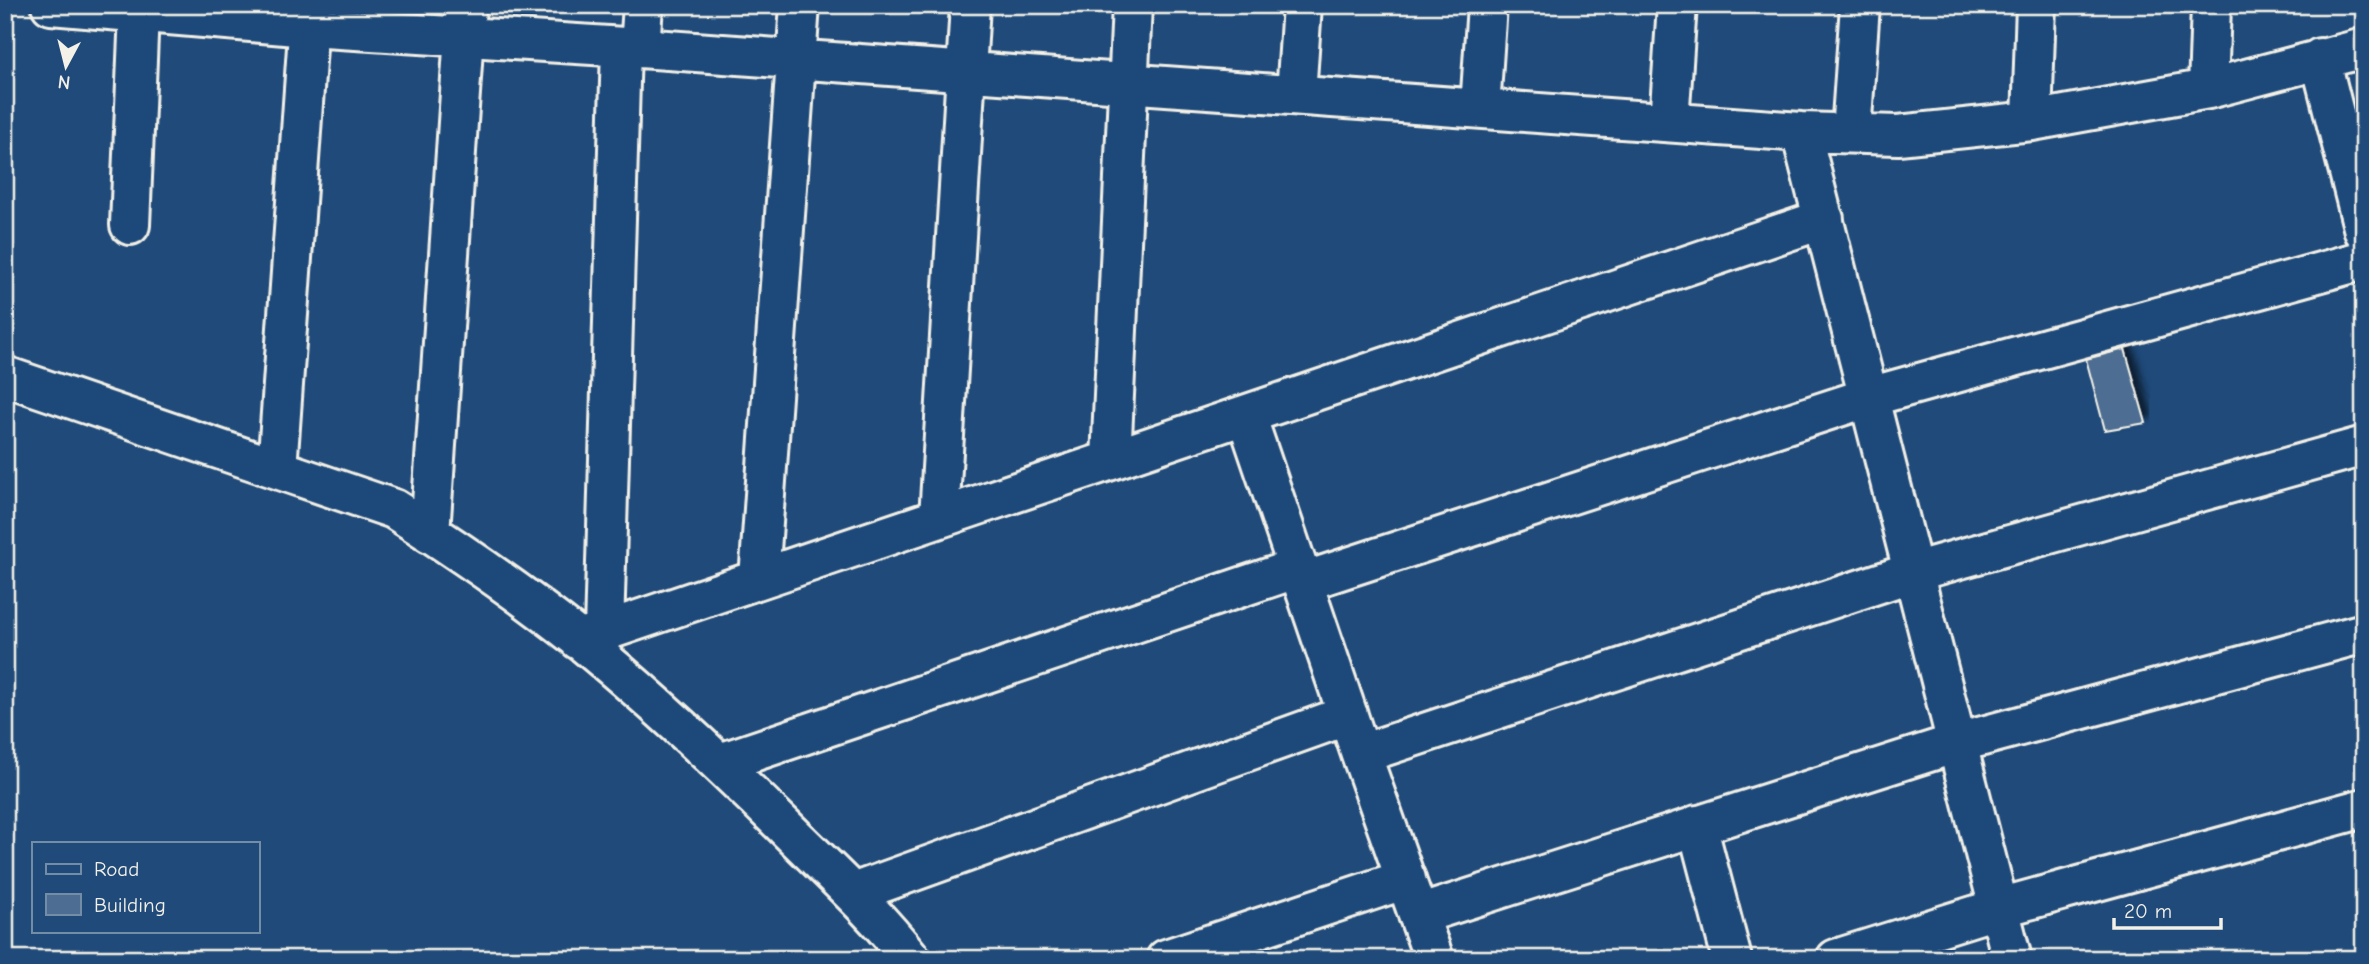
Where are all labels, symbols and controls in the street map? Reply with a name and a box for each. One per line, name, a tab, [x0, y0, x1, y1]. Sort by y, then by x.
north arrow	[32, 32, 102, 102]
text: N	[57, 70, 72, 94]
legend	[32, 842, 259, 932]
text: Road	[94, 857, 139, 881]
scale bar	[2114, 887, 2220, 931]
text: Building	[94, 893, 166, 917]
text: 20 m	[2124, 899, 2172, 923]

